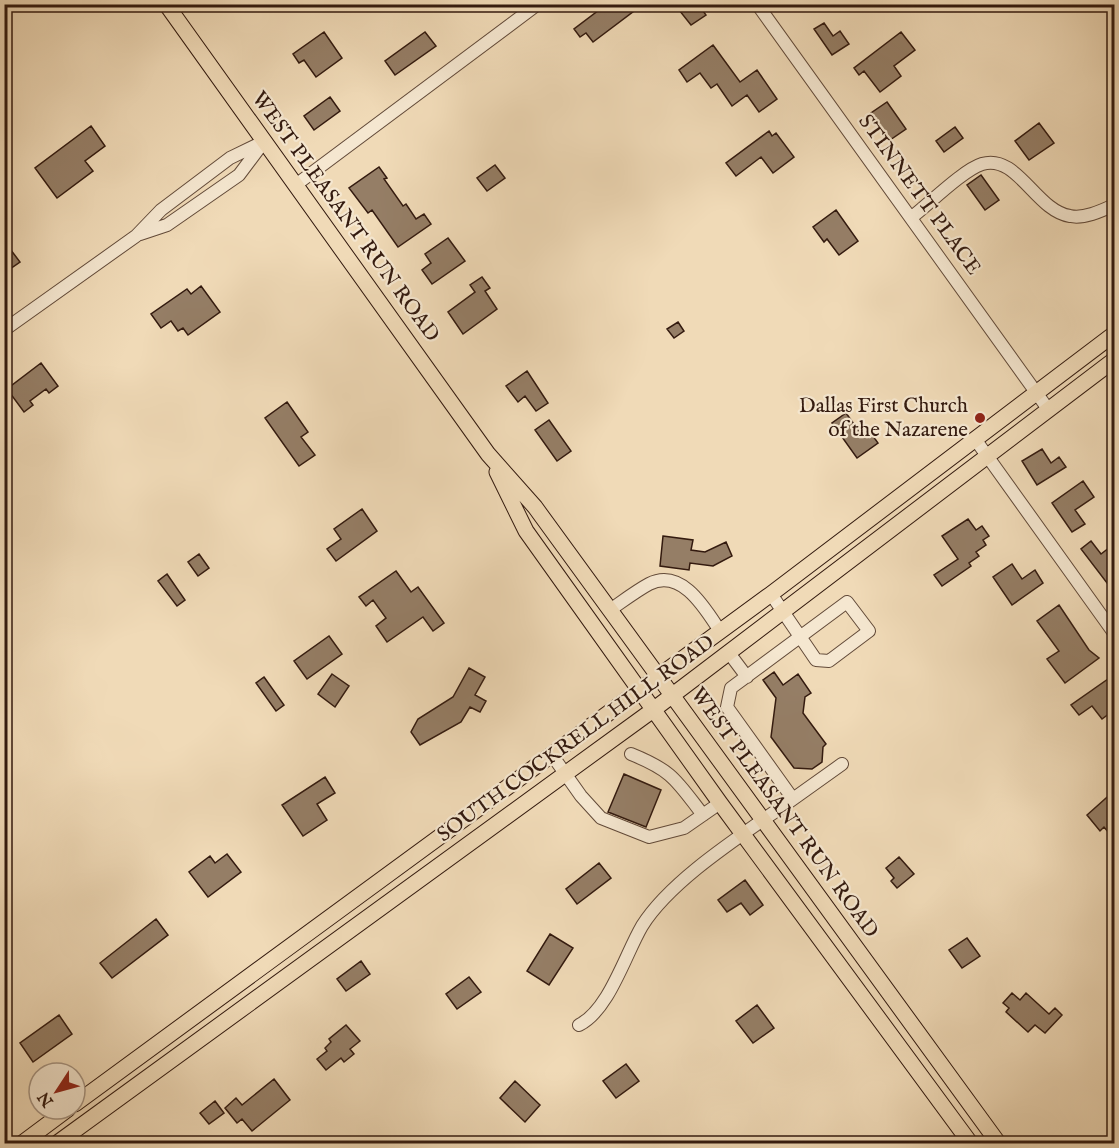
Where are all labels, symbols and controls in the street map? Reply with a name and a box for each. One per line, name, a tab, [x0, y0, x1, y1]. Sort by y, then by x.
street label: WEST PLEASANT RUN ROAD	[245, 86, 445, 348]
street label: STINNETT PLACE	[852, 109, 986, 281]
place label: Dallas First Church of the Nazarene	[799, 393, 968, 444]
marker: Dallas First Church of the Nazarene	[973, 411, 987, 425]
street label: SOUTH COCKRELL HILL ROAD	[432, 629, 720, 849]
street label: WEST PLEASANT RUN ROAD	[684, 682, 884, 944]
north arrow	[27, 1061, 87, 1121]
text: N	[34, 1087, 59, 1111]

